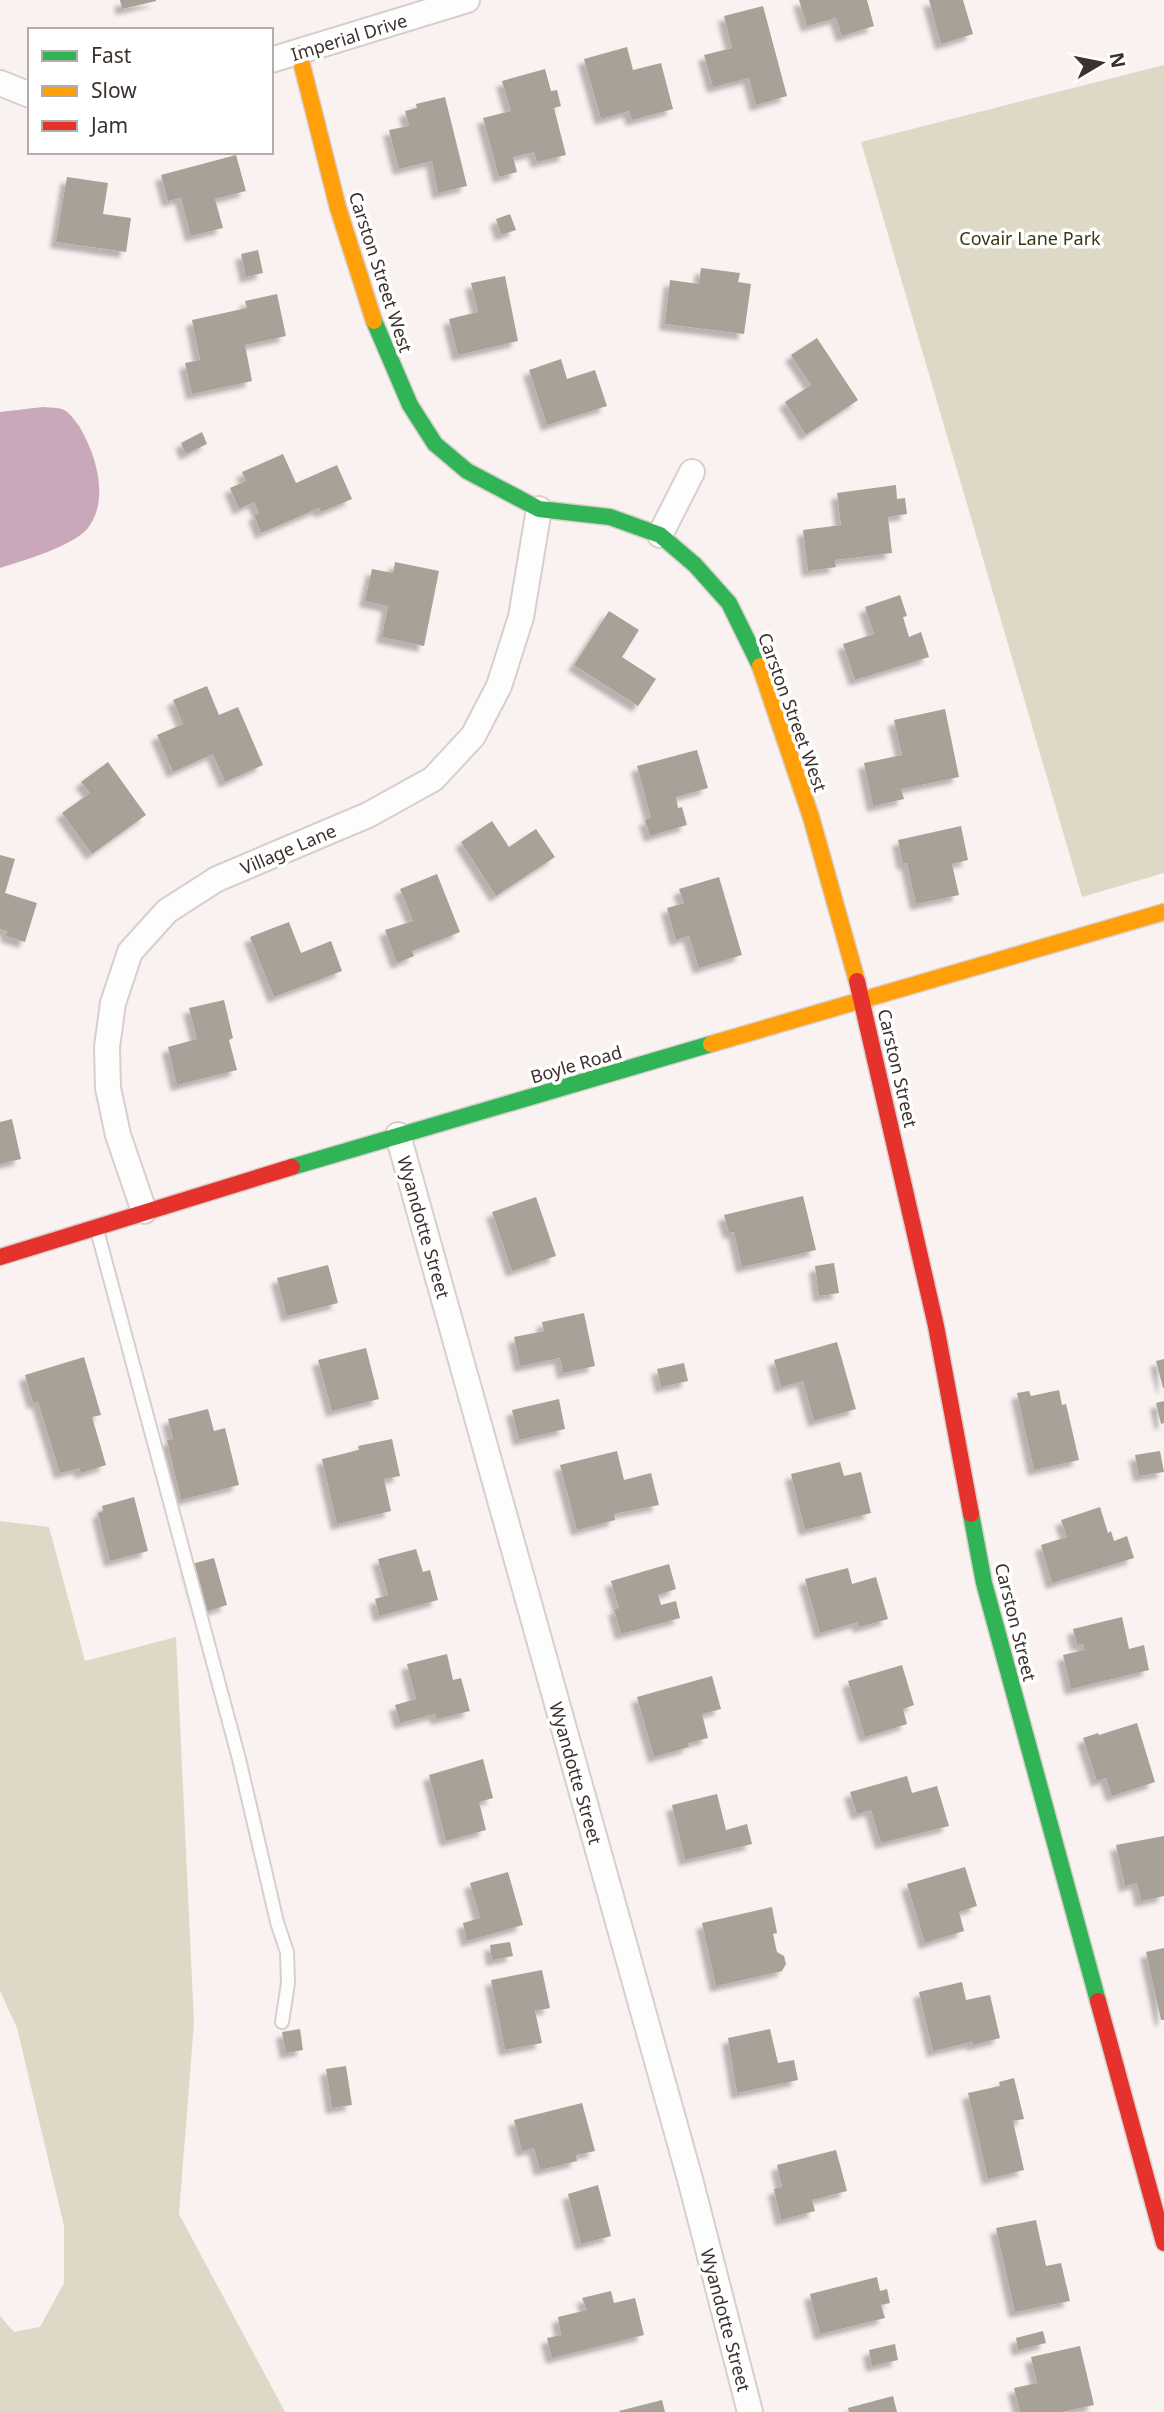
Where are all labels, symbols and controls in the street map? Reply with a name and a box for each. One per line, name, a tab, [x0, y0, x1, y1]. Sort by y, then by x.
street label: Imperial Drive	[288, 8, 410, 66]
legend	[28, 28, 273, 154]
north arrow	[1066, 28, 1136, 98]
text: Fast	[91, 41, 132, 69]
text: N	[1104, 50, 1132, 70]
text: Slow	[91, 76, 137, 104]
text: Jam	[89, 111, 128, 139]
street label: Carston Street West	[344, 189, 418, 356]
park label: Covair Lane Park	[959, 226, 1101, 250]
street label: Carston Street West	[753, 629, 833, 795]
street label: Village Lane	[237, 818, 339, 880]
street label: Carston Street	[873, 1006, 923, 1130]
street label: Boyle Road	[527, 1039, 625, 1089]
street label: Wyandotte Street	[392, 1153, 456, 1302]
street label: Carston Street	[990, 1560, 1042, 1684]
street label: Wyandotte Street	[544, 1699, 608, 1848]
street label: Wyandotte Street	[695, 2246, 757, 2395]

